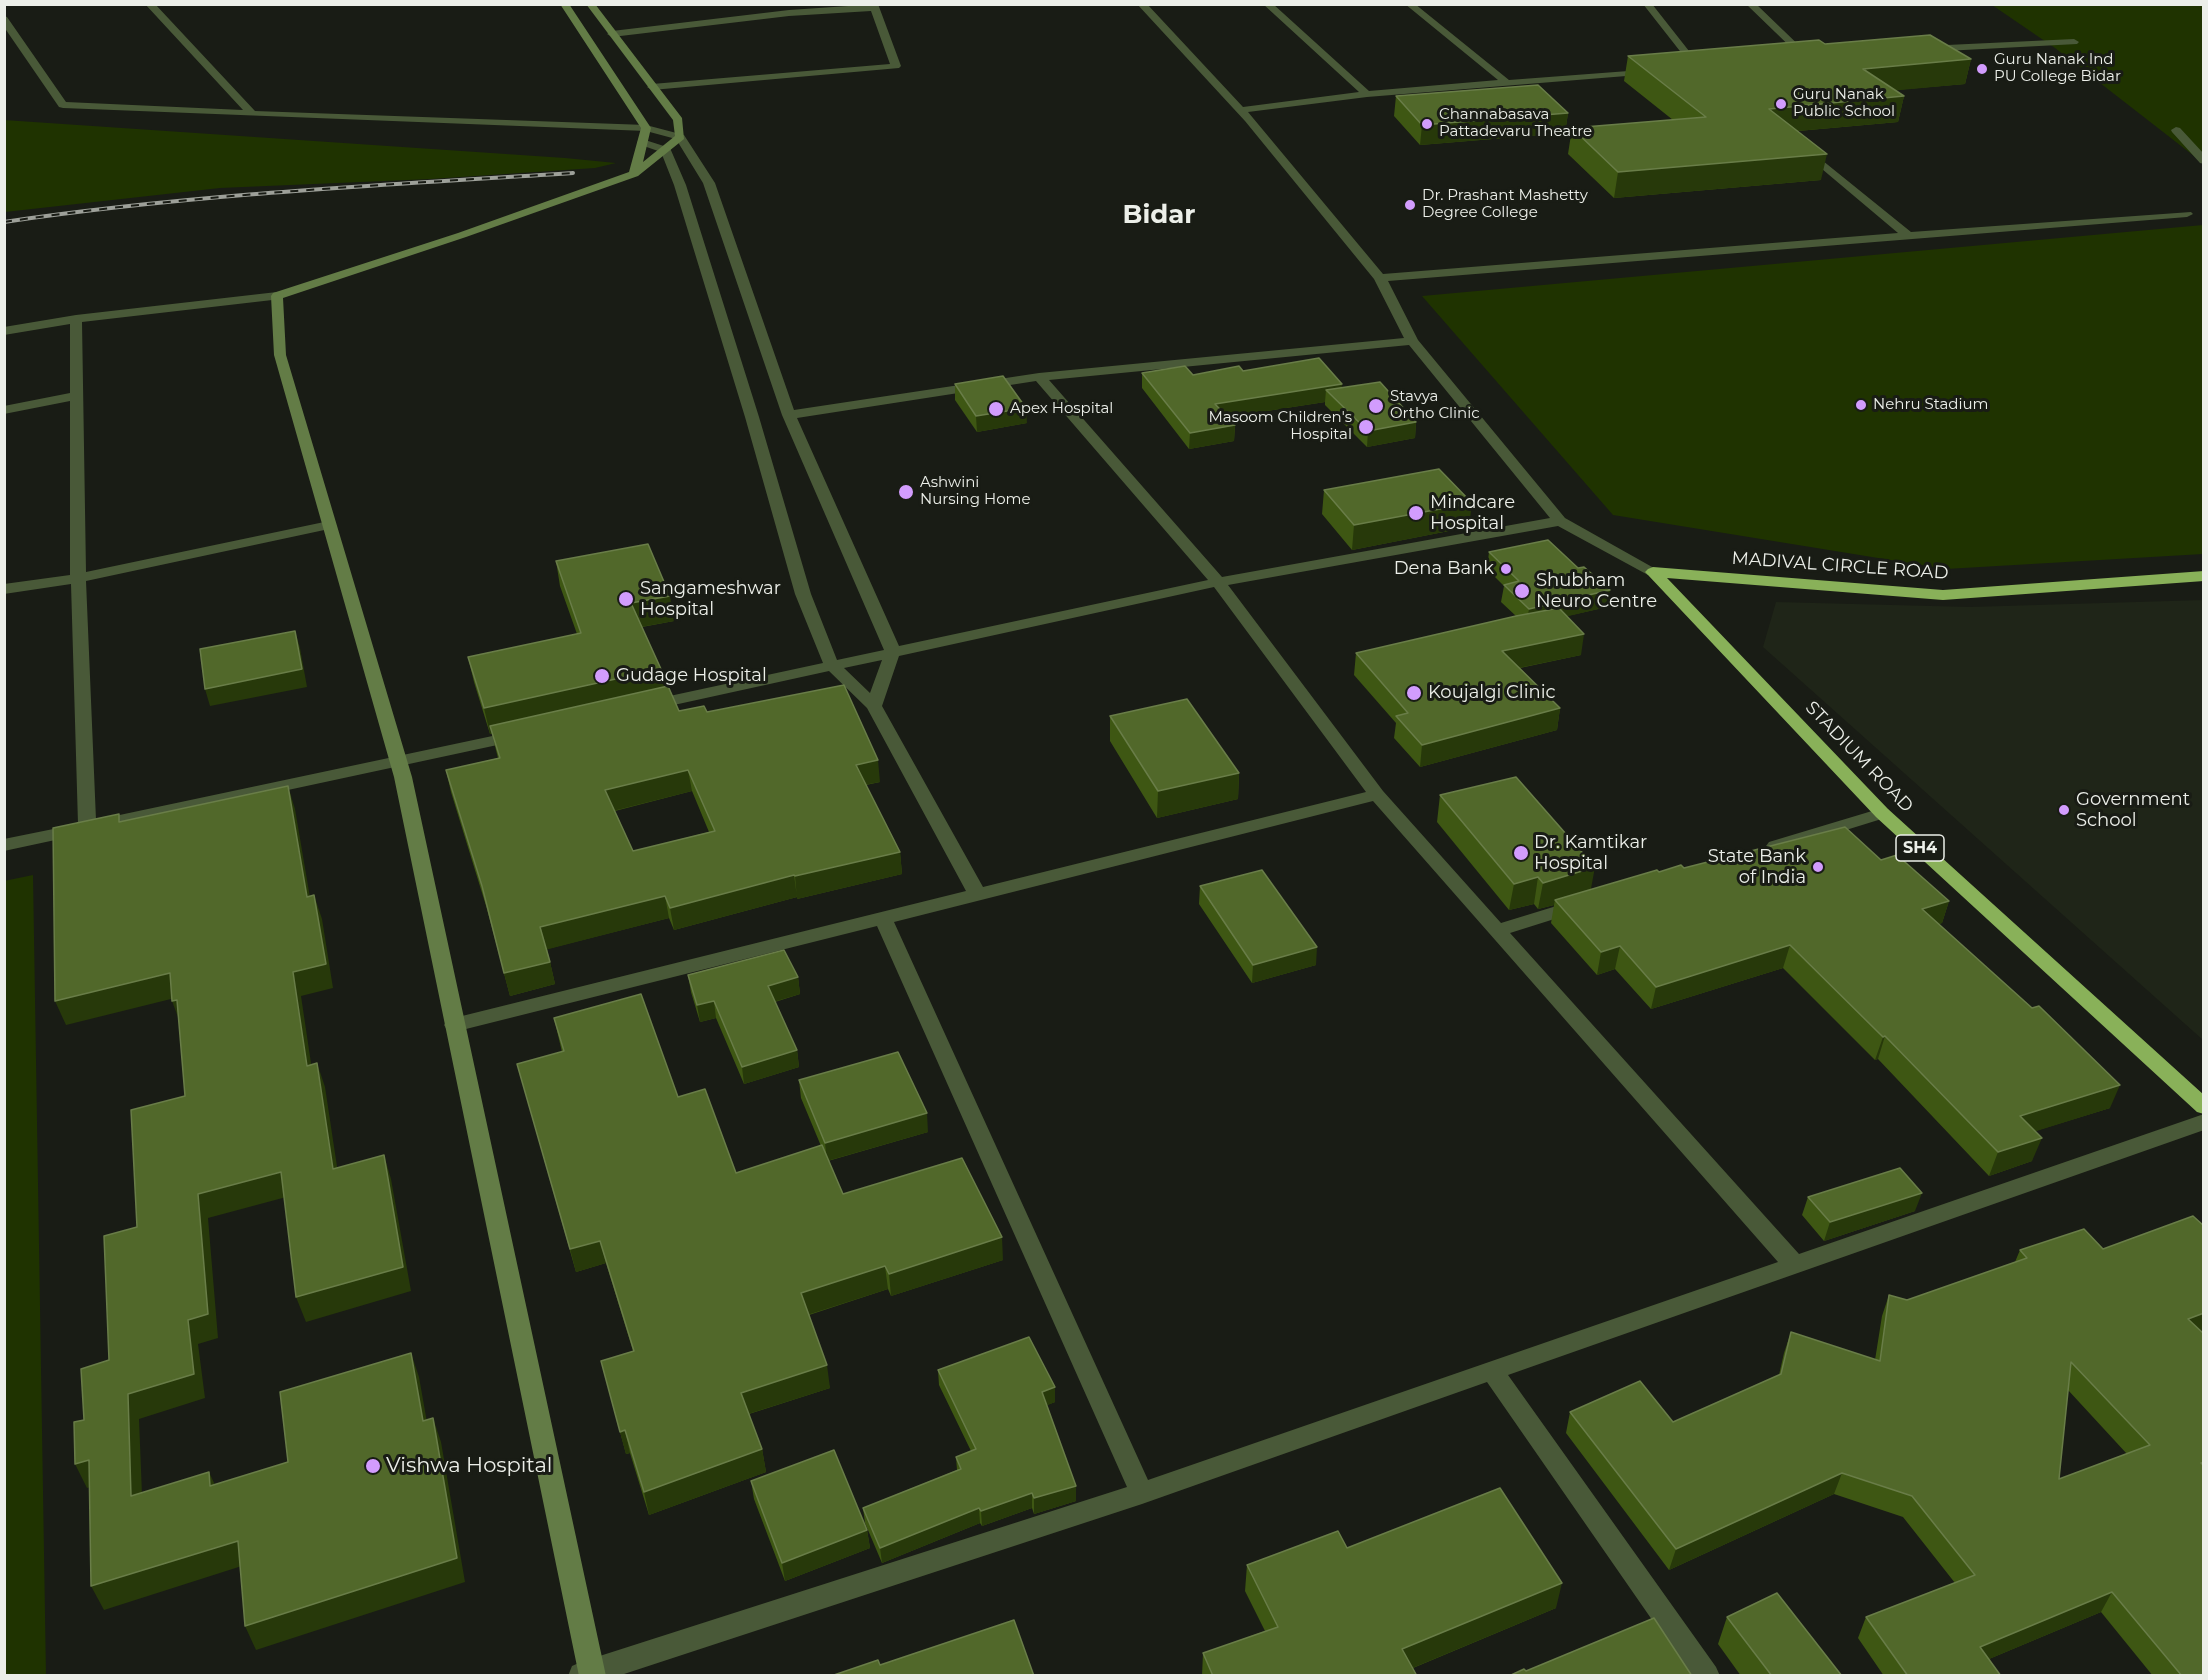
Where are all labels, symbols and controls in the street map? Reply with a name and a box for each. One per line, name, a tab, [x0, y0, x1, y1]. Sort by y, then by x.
place label: Guru Nanak Ind PU College Bidar	[1994, 51, 2121, 86]
marker: Guru Nanak Ind PU College Bidar	[1975, 62, 1989, 76]
place label: Guru Nanak Public School	[1793, 86, 1895, 121]
marker: Guru Nanak Public School	[1774, 97, 1788, 111]
place label: Channabasava Pattadevaru Theatre	[1439, 106, 1592, 141]
marker: Channabasava Pattadevaru Theatre	[1420, 117, 1434, 131]
place label: Dr. Prashant Mashetty Degree College	[1422, 187, 1588, 222]
marker: Dr. Prashant Mashetty Degree College	[1403, 198, 1417, 212]
district label: Bidar	[1123, 199, 1195, 231]
place label: Stavya Ortho Clinic	[1390, 388, 1480, 423]
place label: Nehru Stadium	[1873, 396, 1988, 414]
marker: Stavya Ortho Clinic	[1367, 397, 1385, 415]
marker: Nehru Stadium	[1854, 398, 1868, 412]
marker: Apex Hospital	[987, 400, 1005, 418]
place label: Apex Hospital	[1010, 400, 1113, 418]
place label: Masoom Children's Hospital	[1208, 409, 1352, 444]
marker: Masoom Children's Hospital	[1357, 418, 1375, 436]
place label: Ashwini Nursing Home	[920, 474, 1031, 509]
marker: Ashwini Nursing Home	[897, 483, 915, 501]
place label: Mindcare Hospital	[1430, 492, 1515, 534]
marker: Mindcare Hospital	[1407, 504, 1425, 522]
street label: MADIVAL CIRCLE ROAD	[1731, 548, 1949, 584]
place label: Dena Bank	[1394, 558, 1494, 580]
marker: Dena Bank	[1499, 562, 1513, 576]
place label: Shubham Neuro Centre	[1536, 570, 1657, 612]
place label: Sangameshwar Hospital	[640, 578, 781, 620]
marker: Shubham Neuro Centre	[1513, 582, 1531, 600]
marker: Sangameshwar Hospital	[617, 590, 635, 608]
place label: Gudage Hospital	[616, 665, 767, 687]
marker: Gudage Hospital	[593, 667, 611, 685]
place label: Koujalgi Clinic	[1428, 682, 1556, 704]
marker: Koujalgi Clinic	[1405, 684, 1423, 702]
street label: STADIUM ROAD	[1801, 697, 1917, 817]
place label: Government School	[2076, 789, 2190, 832]
marker: Government School	[2057, 803, 2071, 817]
place label: Dr. Kamtikar Hospital	[1534, 832, 1647, 874]
road number: SH4	[1896, 835, 1944, 861]
marker: Dr. Kamtikar Hospital	[1512, 844, 1530, 862]
place label: State Bank of India	[1708, 846, 1806, 888]
marker: State Bank of India	[1811, 860, 1825, 874]
place label: Vishwa Hospital	[386, 1453, 552, 1479]
marker: Vishwa Hospital	[364, 1457, 382, 1475]

